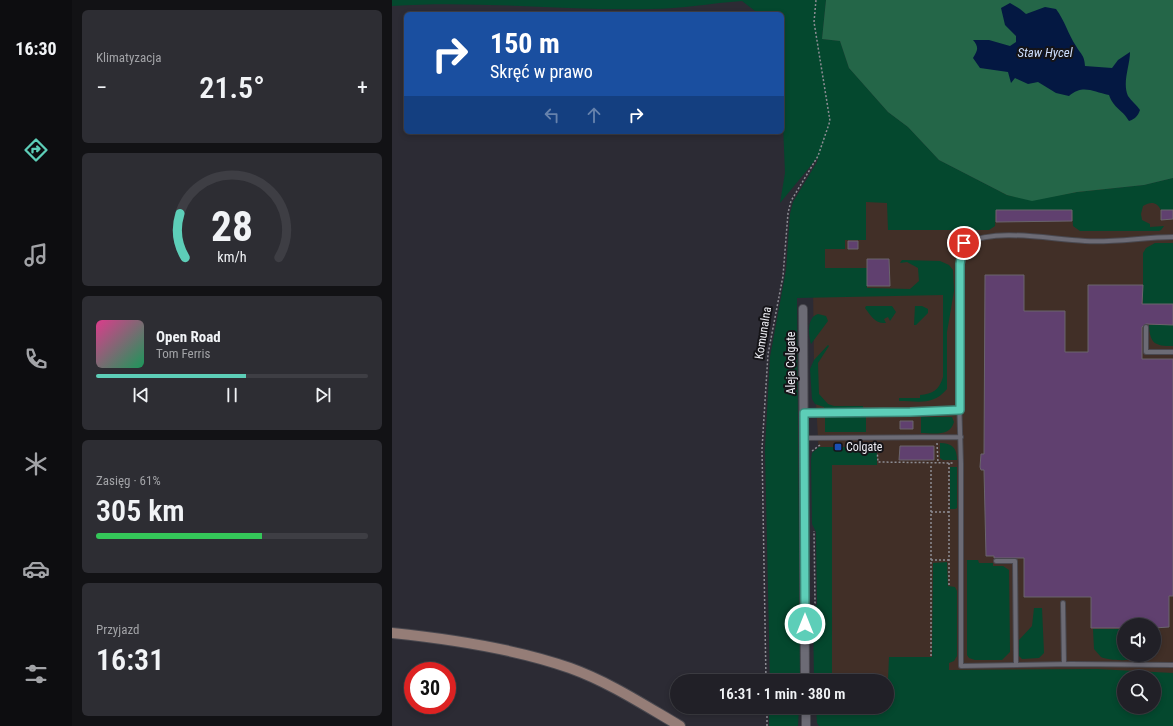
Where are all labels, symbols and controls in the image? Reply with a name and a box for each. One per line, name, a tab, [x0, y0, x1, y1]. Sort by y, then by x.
text: 150 m	[490, 27, 560, 60]
icon: right	[424, 28, 476, 80]
text: 16:30	[15, 38, 57, 59]
water label: Staw Hycel	[1017, 45, 1074, 60]
text: Klimatyzacja	[96, 50, 161, 65]
text: Skręć w prawo	[490, 61, 593, 82]
text: 21.5°	[199, 70, 265, 105]
text: −	[96, 75, 107, 100]
text: +	[357, 75, 368, 100]
icon: left	[541, 104, 563, 126]
icon: ahead	[583, 104, 605, 126]
icon: right	[625, 104, 647, 126]
icon: directions	[22, 136, 50, 164]
text: 28	[211, 202, 253, 251]
pin	[947, 226, 981, 260]
icon: arrive	[953, 232, 975, 254]
icon: music	[22, 241, 50, 269]
text: km/h	[217, 248, 247, 264]
street label: Komunalna	[752, 305, 774, 360]
text: Open Road	[156, 328, 221, 346]
street label: Aleja Colgate	[784, 331, 798, 394]
icon: phone	[22, 345, 50, 373]
text: Tom Ferris	[156, 346, 210, 361]
icon: previous	[130, 384, 152, 406]
icon: pause	[221, 384, 243, 406]
icon: next	[312, 384, 334, 406]
place label: Colgate	[846, 440, 883, 454]
marker: Colgate	[833, 442, 843, 452]
icon: climate	[22, 450, 50, 478]
text: Zasięg · 61%	[96, 473, 161, 488]
text: 305 km	[96, 493, 185, 528]
icon: car	[22, 555, 50, 583]
position arrow	[784, 603, 826, 645]
map controls	[1117, 618, 1161, 714]
button: sound	[1117, 618, 1161, 662]
text: Przyjazd	[96, 622, 139, 637]
text: 16:31	[96, 642, 164, 677]
icon: filters	[22, 660, 50, 688]
speed limit sign: 30	[404, 662, 456, 714]
button: search	[1117, 670, 1161, 714]
text: 16:31 · 1 min · 380 m	[719, 685, 845, 703]

